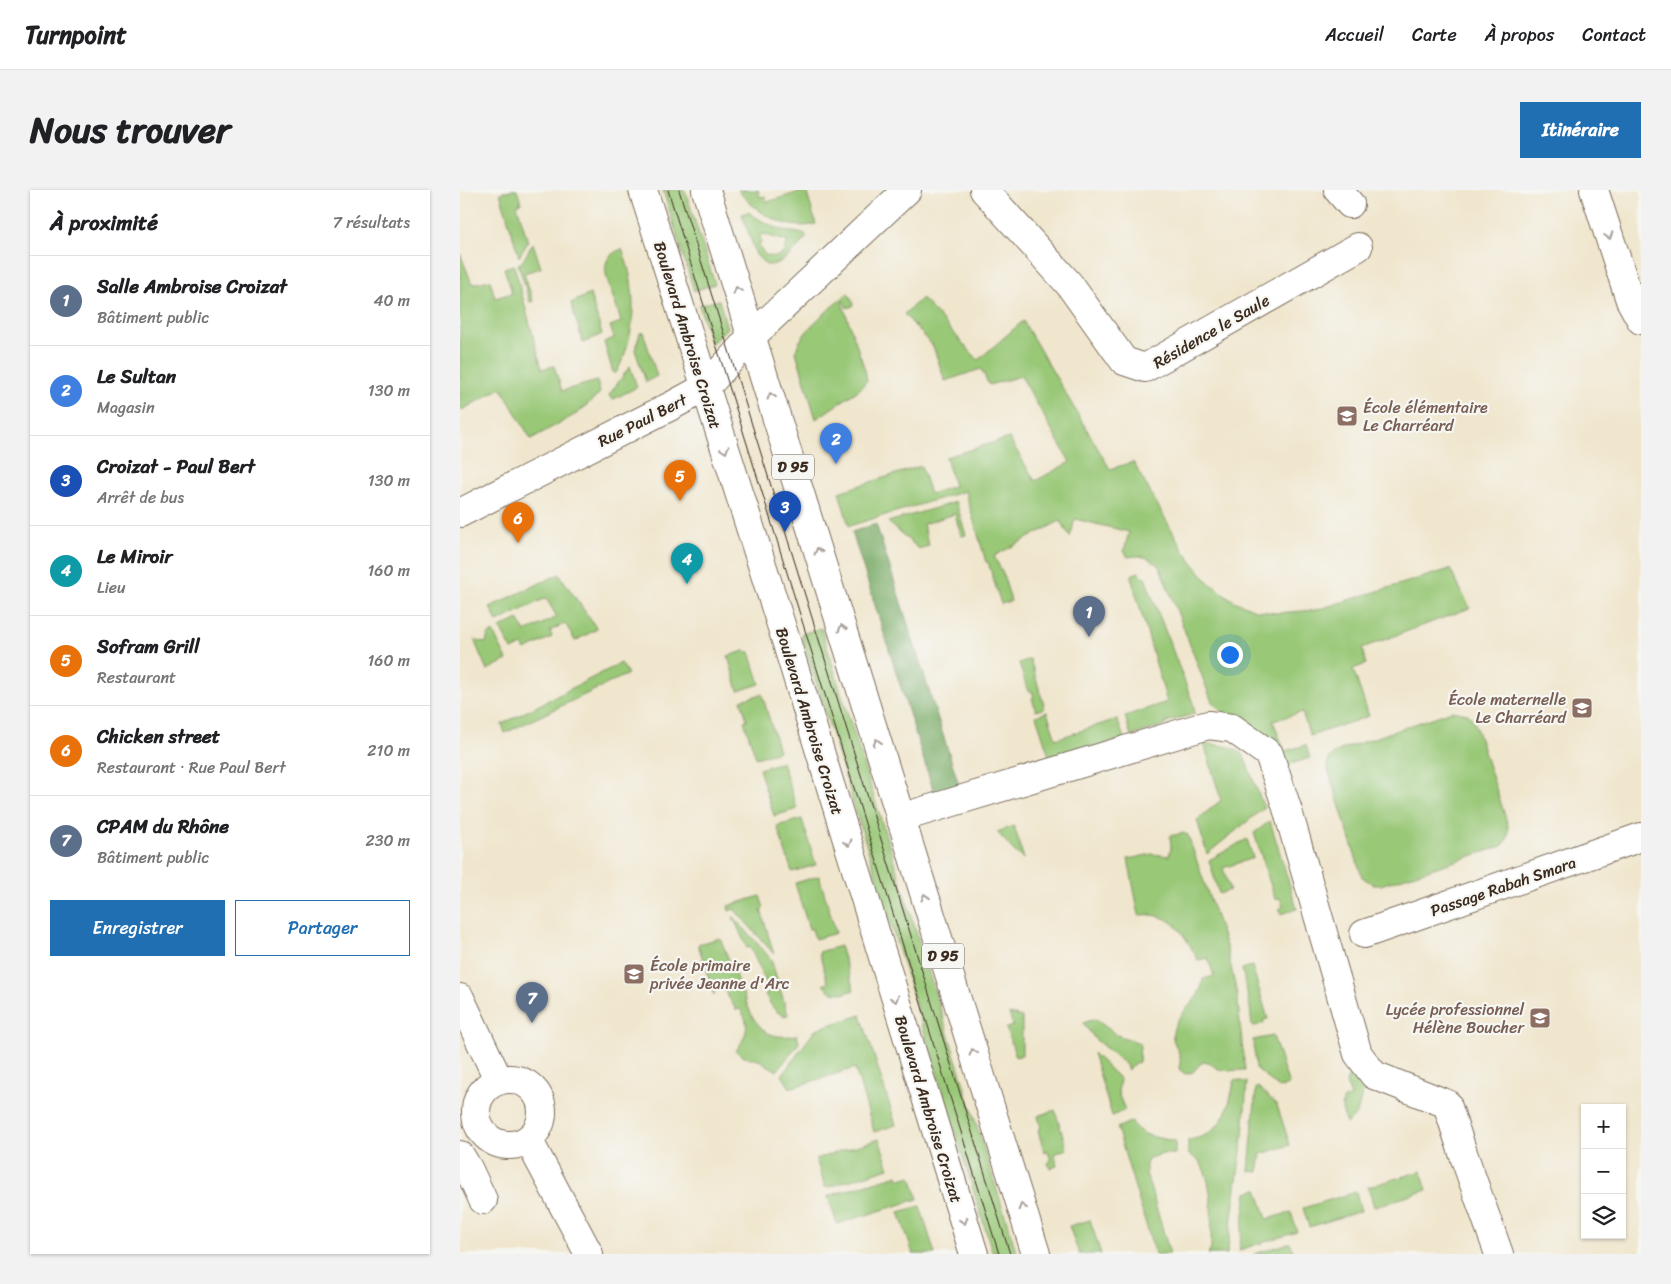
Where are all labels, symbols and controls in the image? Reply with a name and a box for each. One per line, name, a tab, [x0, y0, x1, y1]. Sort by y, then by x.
text: Turnpoint	[25, 14, 127, 56]
text: Accueil	[1325, 19, 1384, 51]
text: Carte	[1412, 19, 1457, 51]
text: À propos	[1485, 19, 1554, 51]
text: Contact	[1582, 19, 1646, 51]
text: Nous trouver	[30, 99, 230, 161]
button: Itinéraire	[1520, 102, 1641, 158]
text: À proximité	[50, 204, 158, 242]
text: 7 résultats	[333, 208, 410, 237]
one-way arrow	[1603, 232, 1613, 240]
street label: Boulevard Ambroise Croizat	[645, 238, 730, 433]
text: Salle Ambroise Croizat	[97, 270, 287, 303]
text: 1	[63, 286, 69, 315]
text: 40 m	[373, 286, 410, 315]
one-way arrow	[732, 286, 742, 295]
street label: Résidence le Saule	[1147, 286, 1275, 377]
text: Bâtiment public	[97, 303, 209, 332]
text: Le Sultan	[97, 360, 176, 393]
text: 2	[61, 376, 71, 405]
text: 130 m	[368, 376, 410, 405]
street label: Rue Paul Bert	[592, 385, 692, 455]
text: Magasin	[97, 393, 155, 422]
one-way arrow	[766, 393, 776, 401]
place label: École élémentaire Le Charréard	[1363, 393, 1488, 440]
school or university icon: École élémentaire Le Charréard	[1335, 404, 1359, 428]
pin: 2	[820, 423, 852, 464]
one-way arrow	[719, 446, 729, 454]
text: Croizat - Paul Bert	[97, 450, 255, 483]
road number: D 95	[772, 454, 814, 480]
pin: 5	[664, 460, 696, 501]
text: 3	[62, 466, 70, 495]
text: 130 m	[368, 466, 410, 495]
text: Arrêt de bus	[97, 483, 184, 512]
pin: 3	[769, 491, 801, 532]
pin: 6	[502, 502, 534, 543]
text: Le Miroir	[97, 540, 172, 573]
pin: 4	[671, 543, 703, 584]
one-way arrow	[814, 548, 824, 556]
text: 4	[61, 556, 71, 585]
text: 160 m	[367, 556, 410, 585]
text: Lieu	[97, 573, 126, 602]
pin: 1	[1073, 596, 1105, 637]
street label: Boulevard Ambroise Croizat	[767, 624, 852, 819]
one-way arrow	[837, 624, 847, 632]
text: Sofram Grill	[97, 630, 200, 663]
your location	[1217, 642, 1243, 668]
text: 5	[61, 646, 71, 675]
text: 160 m	[367, 646, 410, 675]
text: Restaurant	[97, 663, 176, 692]
place label: École maternelle Le Charréard	[1448, 685, 1568, 732]
school or university icon: École maternelle Le Charréard	[1570, 696, 1594, 720]
text: Chicken street	[97, 720, 220, 753]
text: 6	[61, 736, 71, 765]
text: 210 m	[367, 736, 410, 765]
one-way arrow	[872, 738, 882, 747]
text: Restaurant · Rue Paul Bert	[97, 753, 286, 782]
text: CPAM du Rhône	[97, 810, 229, 843]
text: 7	[61, 826, 71, 855]
text: 230 m	[365, 826, 410, 855]
one-way arrow	[842, 839, 852, 847]
text: Bâtiment public	[97, 843, 209, 872]
street label: Passage Rabah Smara	[1426, 848, 1580, 925]
one-way arrow	[920, 894, 930, 902]
button: Enregistrer	[50, 900, 225, 956]
button: Partager	[235, 900, 410, 956]
road number: D 95	[922, 944, 964, 968]
place label: École primaire privée Jeanne d'Arc	[649, 951, 790, 998]
school or university icon: École primaire privée Jeanne d'Arc	[622, 962, 646, 986]
pin: 7	[516, 982, 548, 1023]
one-way arrow	[890, 994, 900, 1002]
place label: Lycée professionnel Hélène Boucher	[1386, 995, 1525, 1042]
school or university icon: Lycée professionnel Hélène Boucher	[1528, 1006, 1552, 1030]
street label: Boulevard Ambroise Croizat	[886, 1012, 971, 1207]
one-way arrow	[969, 1049, 979, 1057]
map controls	[1581, 1104, 1626, 1239]
button: +	[1581, 1104, 1626, 1149]
button: −	[1581, 1149, 1626, 1194]
button: layers	[1581, 1194, 1626, 1239]
one-way arrow	[1017, 1204, 1027, 1212]
one-way arrow	[958, 1216, 968, 1225]

